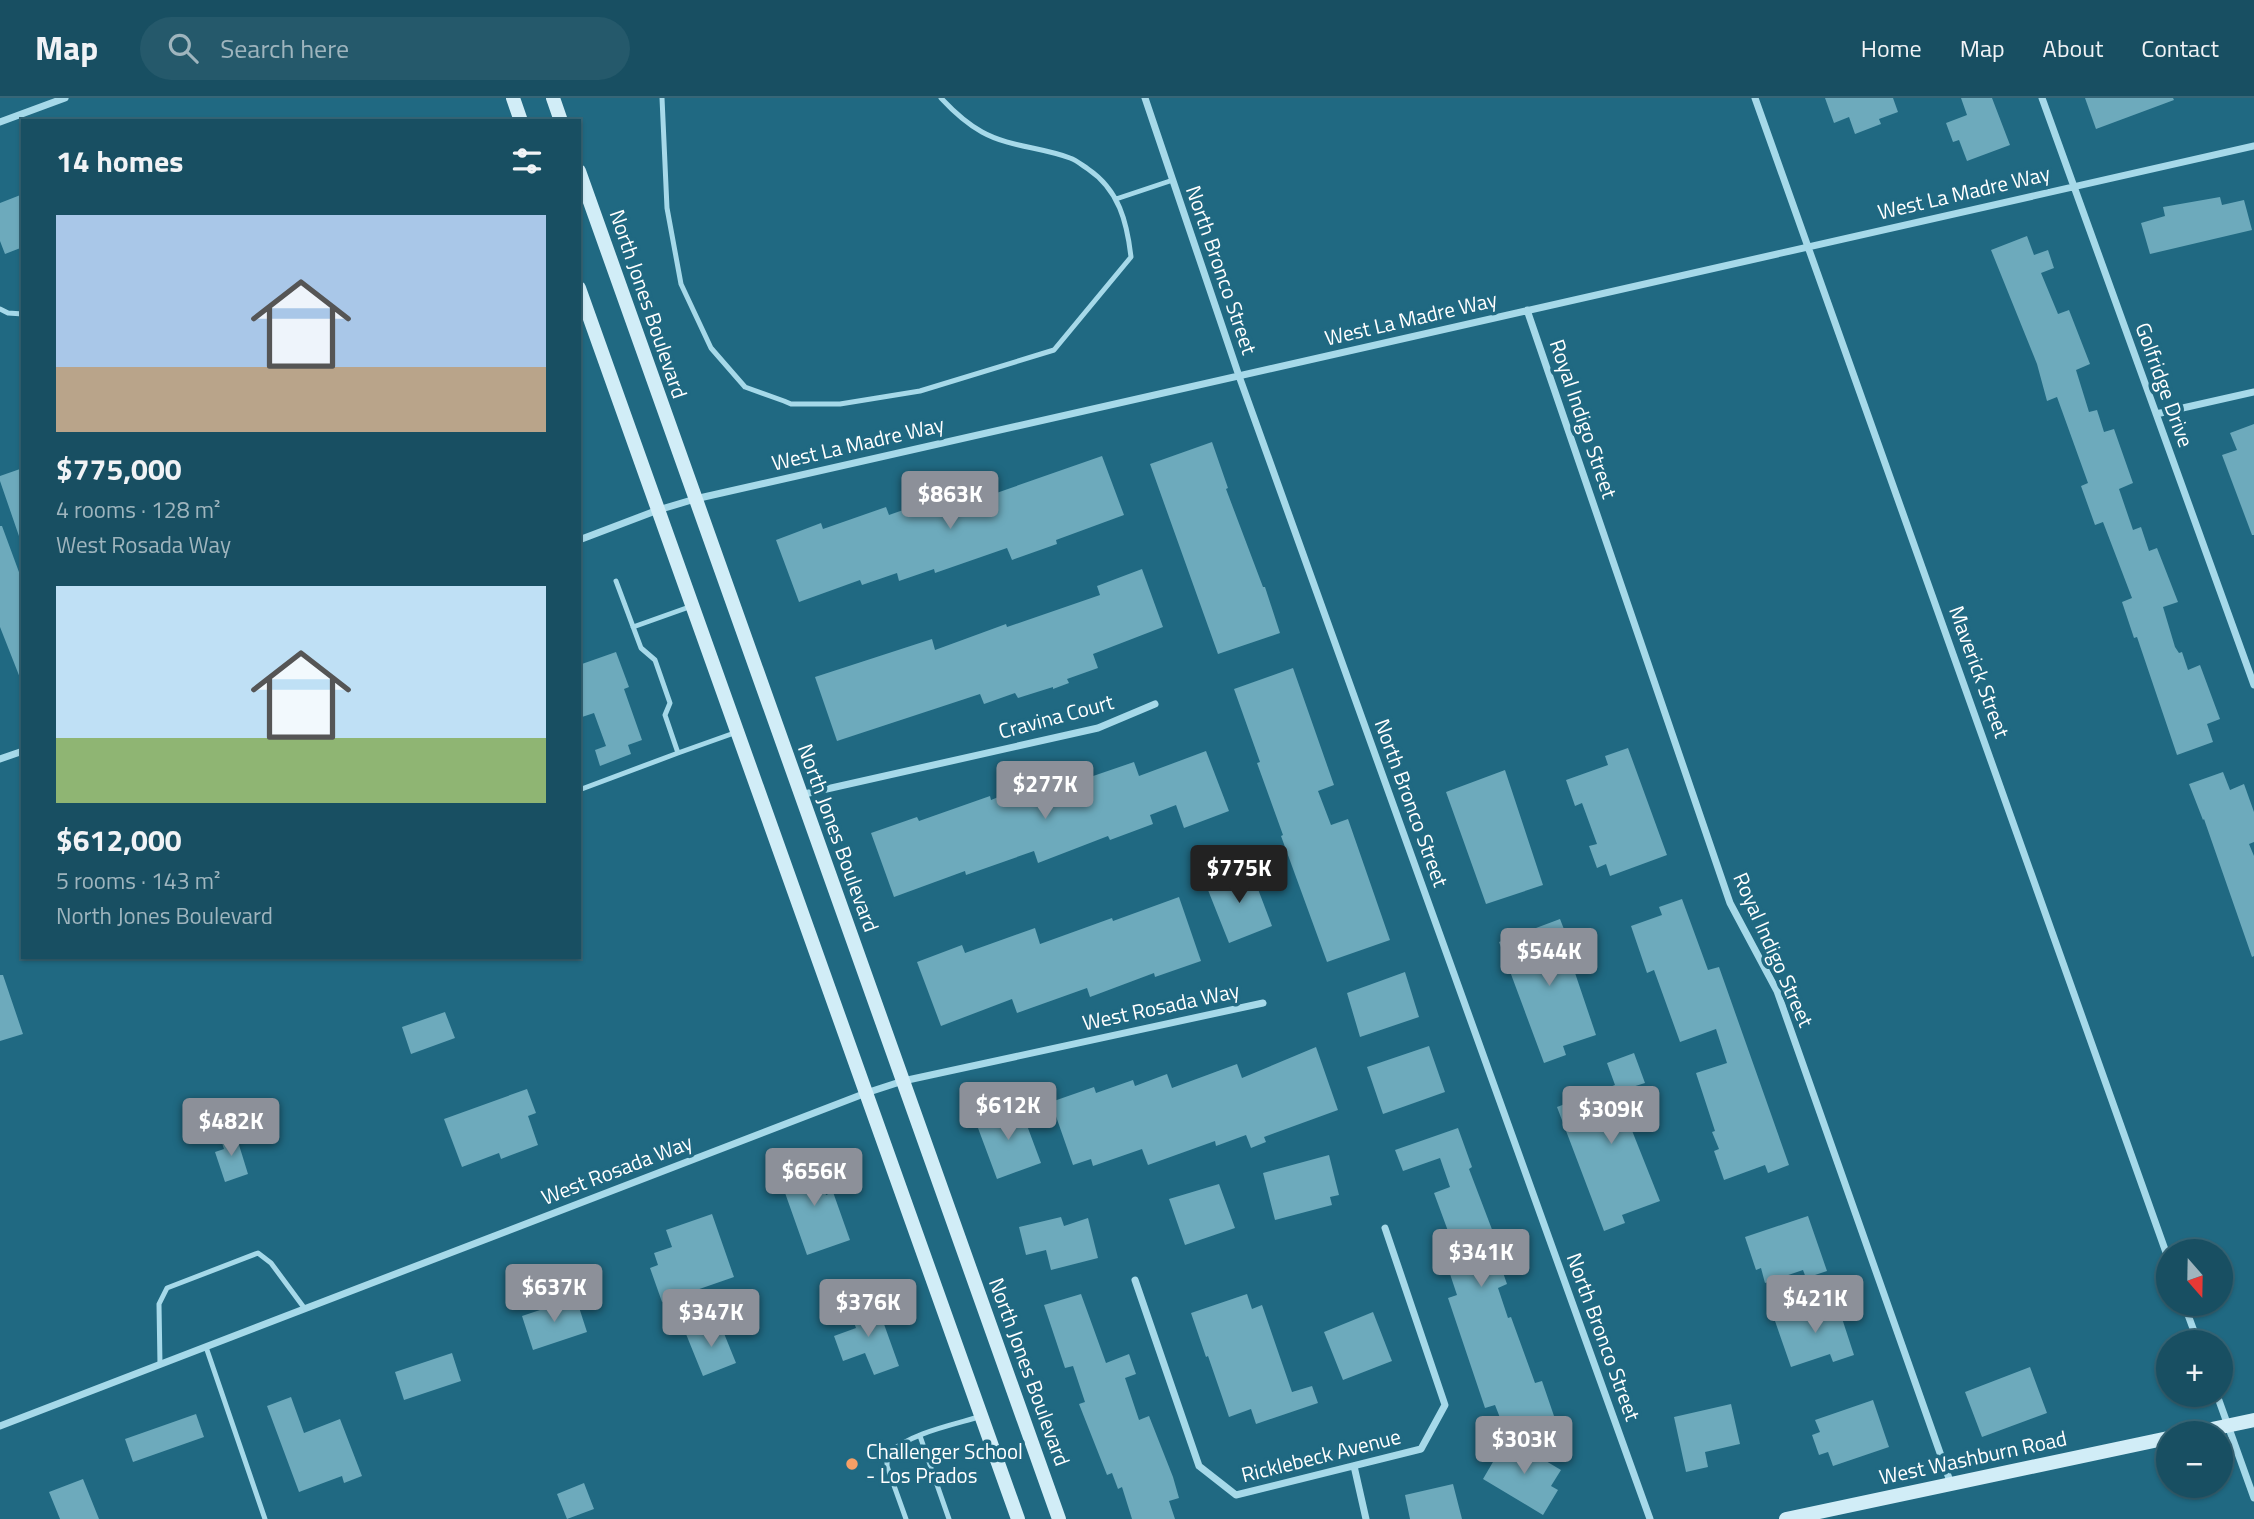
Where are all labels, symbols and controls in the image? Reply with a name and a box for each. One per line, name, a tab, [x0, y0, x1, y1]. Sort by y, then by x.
search box	[140, 17, 630, 80]
text: Map	[35, 23, 98, 73]
icon: search	[164, 29, 202, 67]
text: Search here	[220, 29, 349, 68]
text: Home	[1861, 30, 1922, 66]
text: Map	[1960, 30, 2005, 66]
text: About	[2043, 30, 2103, 66]
text: Contact	[2141, 30, 2219, 66]
text: 14 homes	[56, 138, 183, 184]
icon: filters	[508, 142, 546, 180]
street label: West La Madre Way	[1874, 157, 2053, 227]
street label: North Bronco Street	[1178, 181, 1266, 359]
street label: North Jones Boulevard	[602, 205, 696, 403]
icon: home	[238, 261, 364, 387]
street label: West La Madre Way	[1321, 283, 1500, 353]
street label: Golfridge Drive	[2128, 318, 2202, 452]
street label: Royal Indigo Street	[1542, 335, 1626, 503]
street label: West La Madre Way	[768, 408, 947, 478]
text: $775,000	[56, 446, 182, 492]
pin: $863K	[901, 472, 999, 531]
text: $863K	[917, 476, 983, 511]
text: 4 rooms · 128 m²	[56, 492, 220, 527]
text: West Rosada Way	[56, 527, 231, 562]
street label: Maverick Street	[1941, 601, 2019, 743]
icon: home	[238, 632, 364, 758]
street label: Cravina Court	[994, 685, 1118, 747]
street label: North Bronco Street	[1367, 714, 1457, 892]
street label: North Jones Boulevard	[790, 739, 888, 936]
pin: $277K	[996, 762, 1094, 821]
text: $277K	[1012, 766, 1078, 801]
text: $612,000	[56, 817, 182, 863]
pin: $775K	[1190, 846, 1288, 905]
text: $775K	[1206, 850, 1272, 885]
text: 5 rooms · 143 m²	[56, 863, 220, 898]
street label: Royal Indigo Street	[1725, 867, 1823, 1033]
text: North Jones Boulevard	[56, 898, 273, 933]
pin: $544K	[1500, 928, 1598, 988]
text: $544K	[1516, 933, 1582, 968]
street label: West Rosada Way	[1079, 974, 1242, 1038]
pin: $612K	[959, 1082, 1057, 1142]
pin: $309K	[1562, 1086, 1660, 1146]
text: $612K	[975, 1087, 1041, 1122]
text: $309K	[1578, 1091, 1644, 1126]
pin: $482K	[182, 1098, 280, 1158]
text: $482K	[198, 1103, 264, 1138]
street label: West Rosada Way	[536, 1125, 697, 1213]
pin: $656K	[765, 1148, 863, 1208]
text: $656K	[781, 1153, 847, 1188]
pin: $341K	[1432, 1230, 1530, 1289]
text: $341K	[1448, 1234, 1514, 1269]
north arrow	[2156, 1239, 2233, 1316]
map controls	[2156, 1239, 2233, 1498]
street label: North Bronco Street	[1559, 1248, 1649, 1426]
pin: $637K	[505, 1264, 603, 1324]
text: $637K	[521, 1269, 587, 1304]
street label: North Jones Boulevard	[981, 1273, 1079, 1470]
pin: $421K	[1766, 1276, 1864, 1335]
pin: $376K	[819, 1280, 917, 1339]
text: $421K	[1782, 1280, 1848, 1315]
text: $376K	[835, 1284, 901, 1319]
pin: $347K	[662, 1290, 760, 1349]
text: $347K	[678, 1294, 744, 1329]
button: +	[2156, 1330, 2233, 1407]
pin: $303K	[1475, 1416, 1573, 1476]
street label: Ricklebeck Avenue	[1238, 1420, 1404, 1490]
text: $303K	[1491, 1421, 1557, 1456]
street label: West Washburn Road	[1876, 1421, 2070, 1493]
button: −	[2156, 1421, 2233, 1498]
place label: Challenger School - Los Prados	[866, 1435, 1023, 1491]
marker: Challenger School - Los Prados	[844, 1456, 860, 1472]

